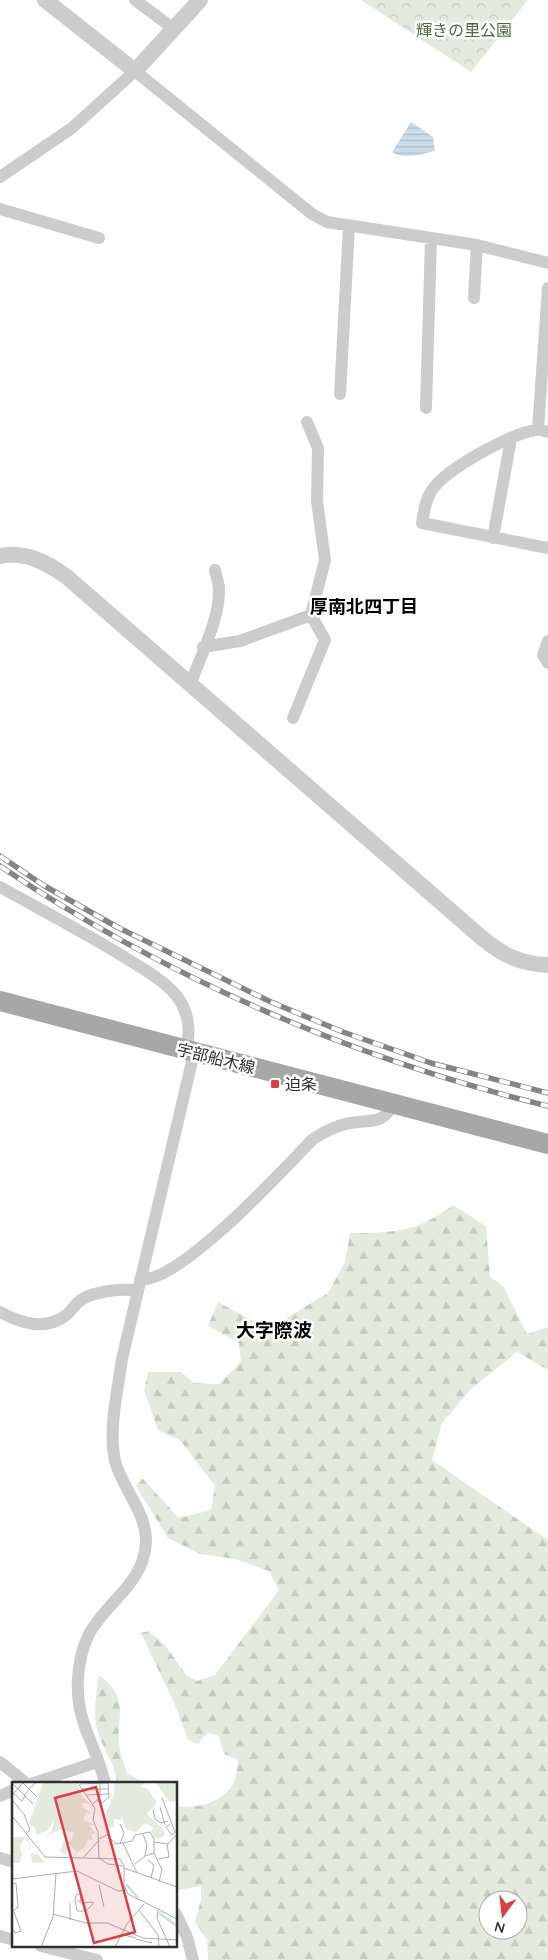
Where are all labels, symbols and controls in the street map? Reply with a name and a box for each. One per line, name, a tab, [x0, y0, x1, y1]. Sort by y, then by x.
park label: 輝きの里公園	[416, 20, 512, 40]
district label: 厚南北四丁目	[310, 595, 418, 618]
street label: 宇部船木線	[175, 1039, 257, 1077]
place label: 迫条	[285, 1074, 317, 1094]
marker: 迫条	[269, 1078, 281, 1090]
district label: 大字際波	[236, 1318, 312, 1342]
inset map	[12, 1782, 178, 1948]
north arrow	[478, 1890, 528, 1940]
text: N	[492, 1918, 507, 1938]

